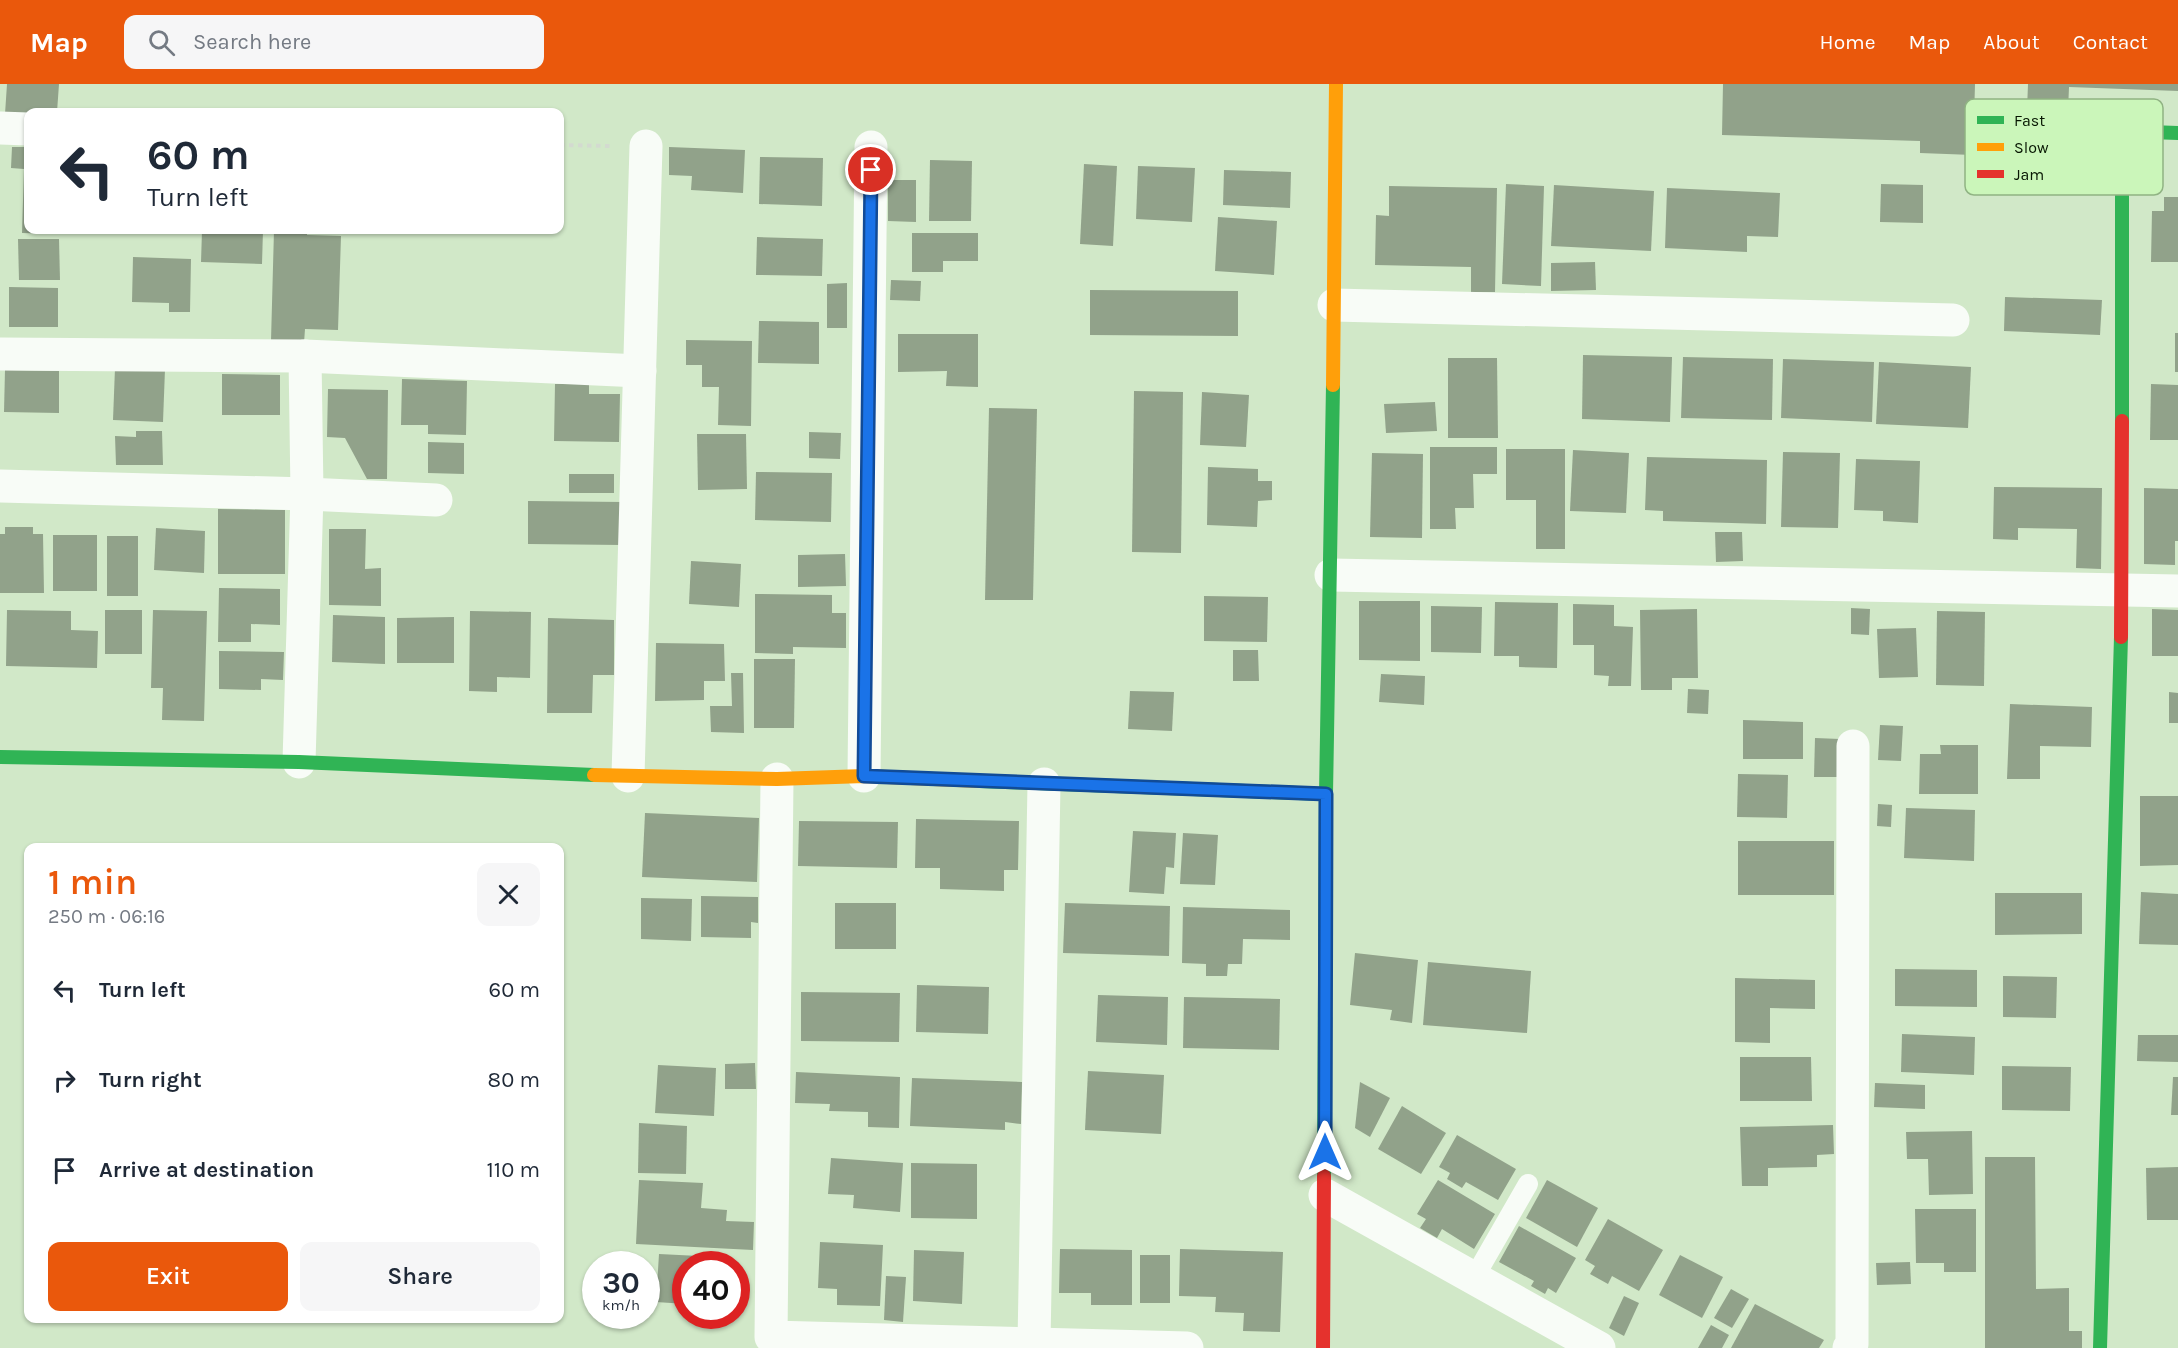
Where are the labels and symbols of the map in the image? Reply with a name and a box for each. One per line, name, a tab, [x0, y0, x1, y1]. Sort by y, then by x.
legend	[1965, 99, 2163, 195]
text: Fast	[2014, 111, 2045, 130]
text: Slow	[2014, 138, 2049, 157]
pin	[845, 144, 896, 195]
text: Jam	[2014, 165, 2044, 184]
position arrow	[1293, 1120, 1357, 1184]
speed limit sign: 40	[672, 1251, 750, 1329]

